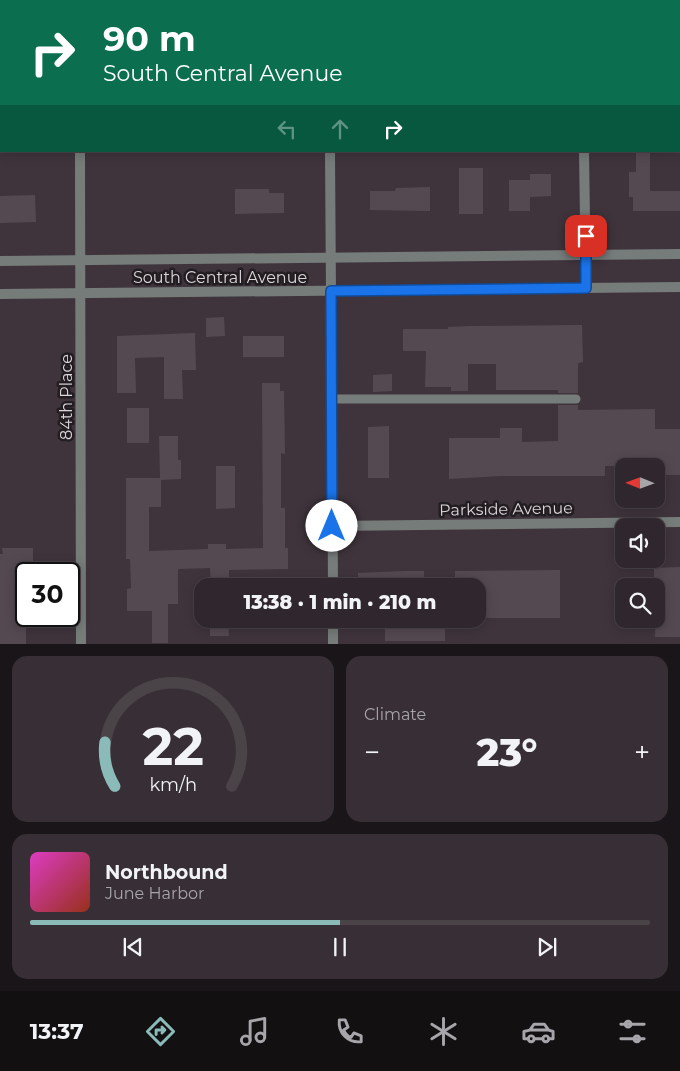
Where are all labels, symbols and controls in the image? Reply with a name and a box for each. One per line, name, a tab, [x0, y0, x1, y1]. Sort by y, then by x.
text: 90 m	[103, 17, 196, 60]
icon: right	[20, 20, 85, 85]
text: South Central Avenue	[103, 60, 342, 87]
icon: left	[273, 115, 301, 143]
icon: ahead	[326, 115, 354, 143]
icon: right	[379, 115, 407, 143]
pin	[565, 215, 607, 257]
icon: arrive	[572, 222, 600, 250]
street label: South Central Avenue	[133, 268, 307, 287]
street label: 84th Place	[57, 354, 76, 440]
north arrow	[615, 458, 665, 508]
map controls	[615, 458, 665, 628]
street label: Parkside Avenue	[439, 498, 573, 520]
position arrow	[305, 499, 357, 551]
button: sound	[615, 518, 665, 568]
speed limit sign: 30	[15, 562, 80, 627]
button: search	[615, 578, 665, 628]
text: 13:38 · 1 min · 210 m	[244, 591, 436, 614]
text: Climate	[364, 705, 426, 724]
text: 22	[142, 715, 204, 778]
text: 23°	[477, 729, 537, 776]
text: −	[364, 735, 380, 769]
text: +	[634, 735, 650, 769]
text: km/h	[149, 774, 197, 795]
text: Northbound	[105, 861, 228, 884]
text: June Harbor	[105, 884, 204, 903]
icon: previous	[119, 933, 147, 961]
icon: pause	[326, 933, 354, 961]
icon: next	[533, 933, 561, 961]
icon: directions	[143, 1014, 178, 1049]
icon: music	[237, 1014, 272, 1049]
icon: phone	[332, 1014, 367, 1049]
icon: climate	[426, 1014, 461, 1049]
icon: car	[521, 1014, 556, 1049]
icon: filters	[615, 1014, 650, 1049]
text: 13:37	[30, 1018, 84, 1045]

